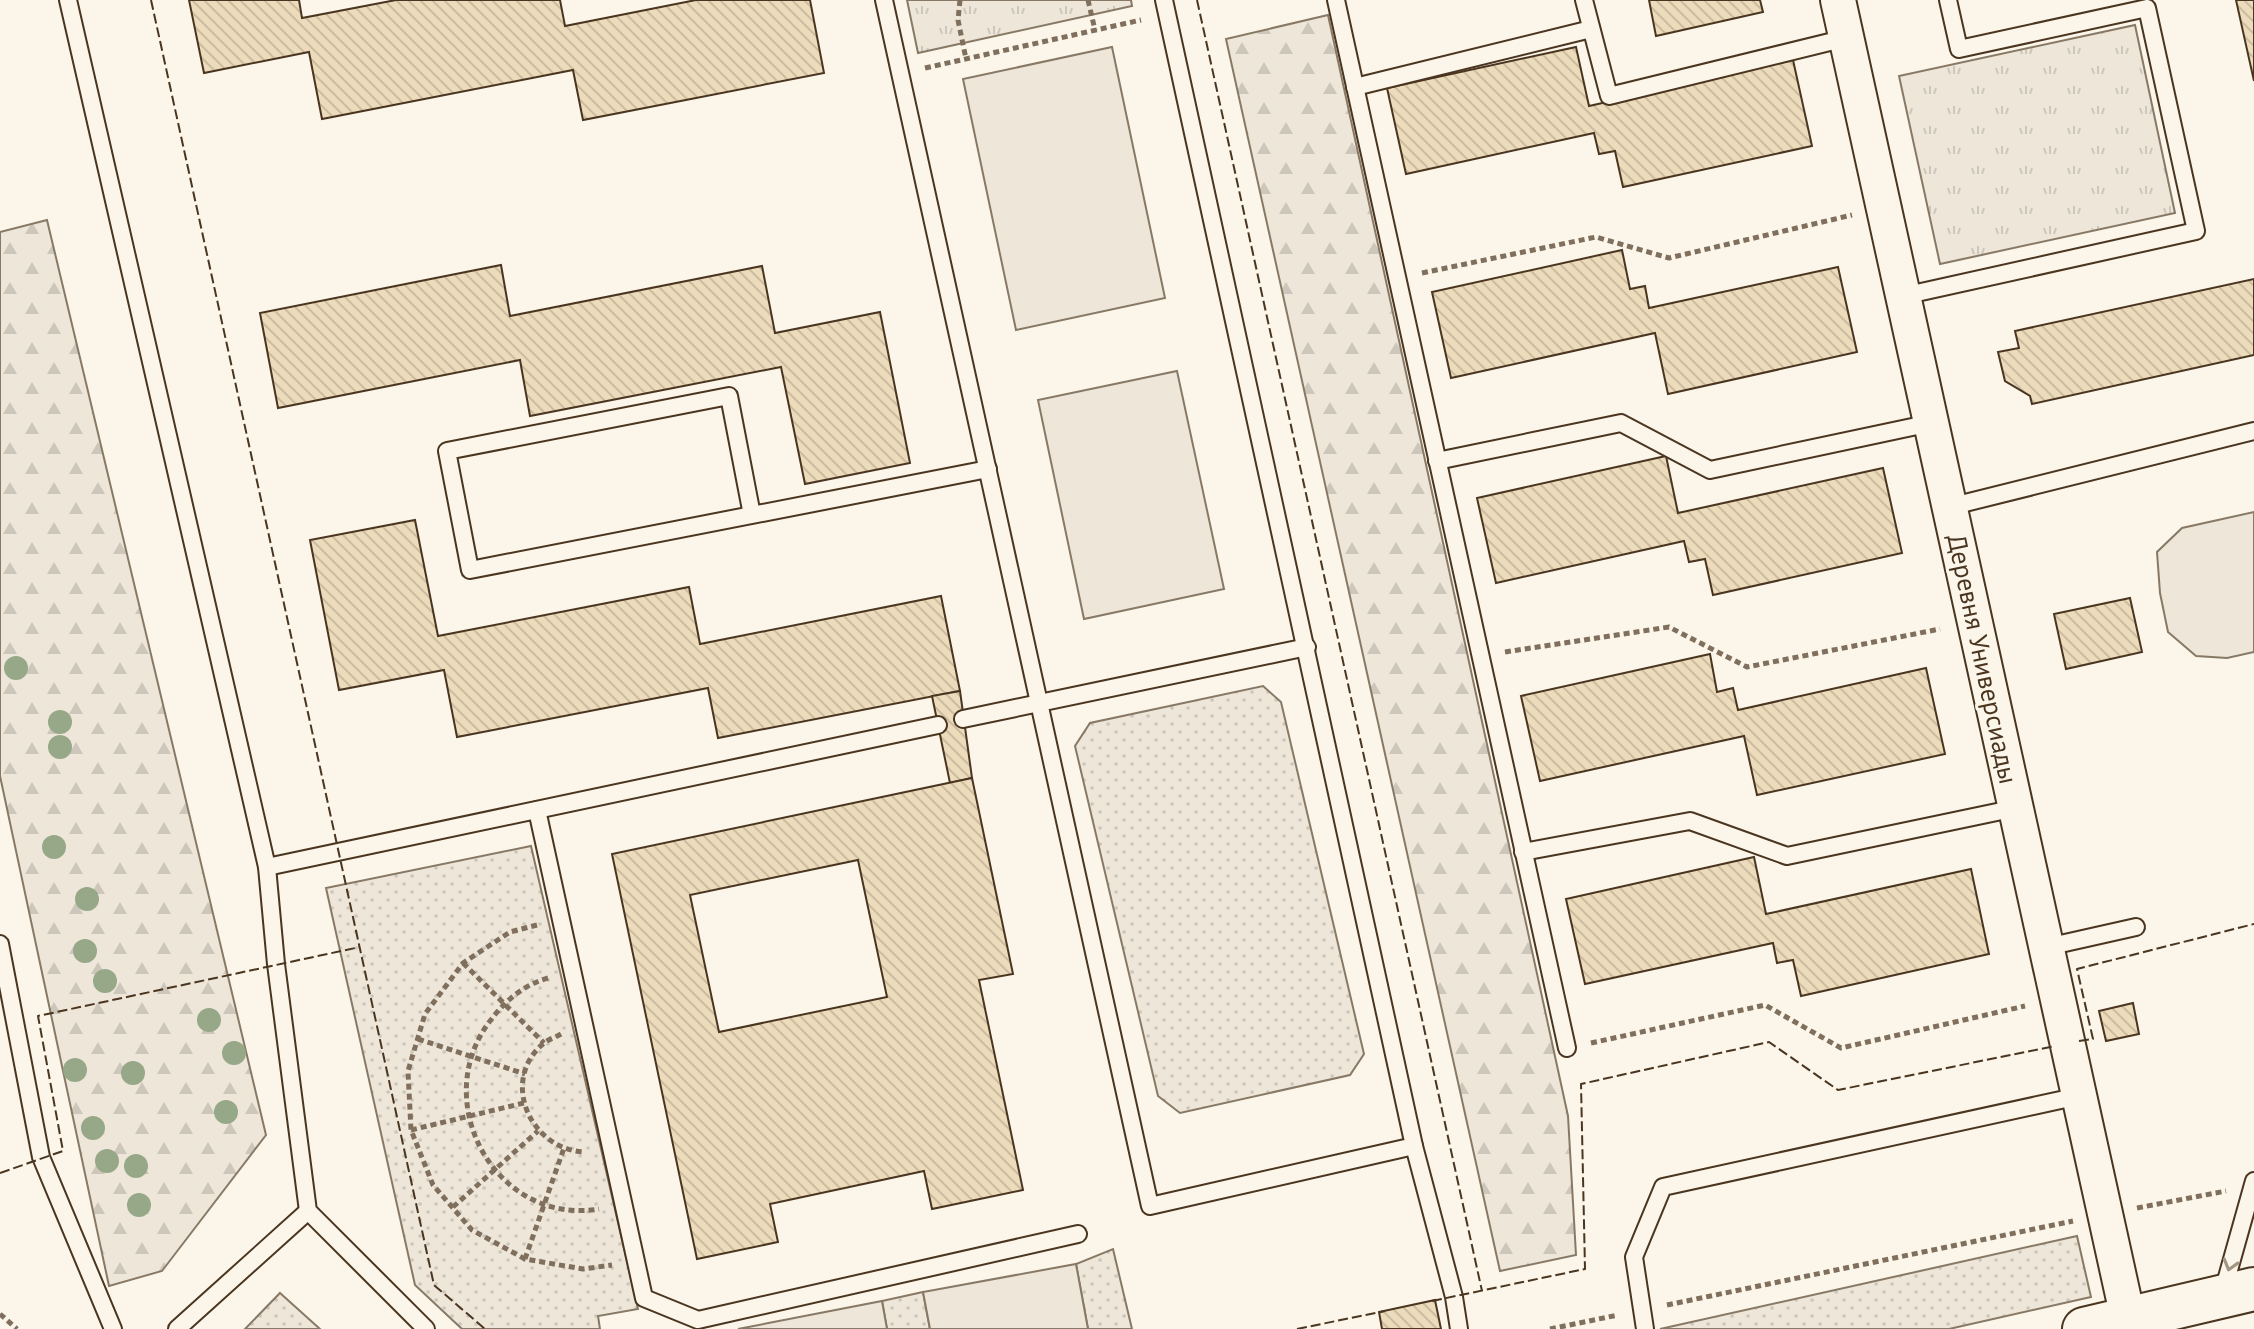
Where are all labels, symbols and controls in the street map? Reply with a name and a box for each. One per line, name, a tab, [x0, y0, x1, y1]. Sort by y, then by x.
street label: Деревня Универсиады	[1940, 531, 2026, 787]
one-way arrow	[2223, 1258, 2239, 1272]

